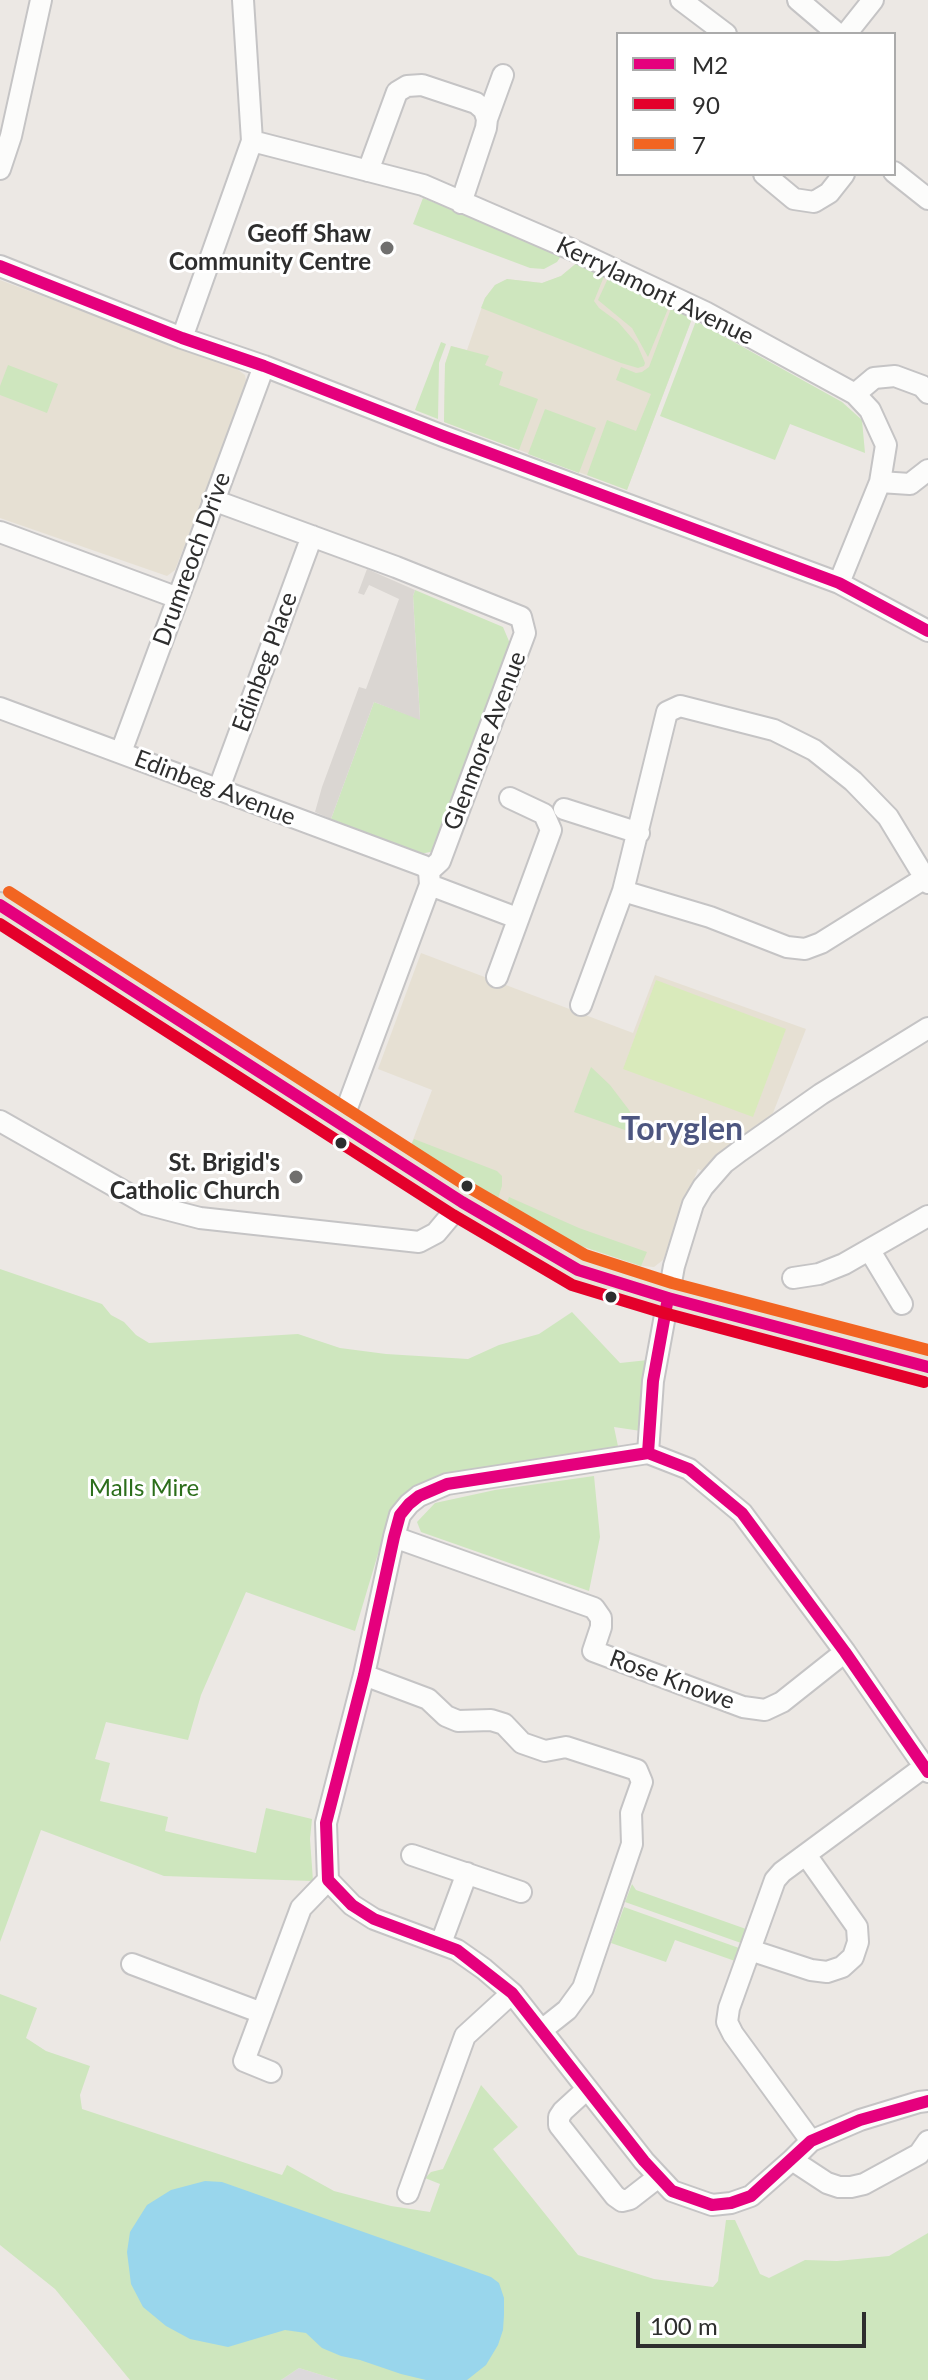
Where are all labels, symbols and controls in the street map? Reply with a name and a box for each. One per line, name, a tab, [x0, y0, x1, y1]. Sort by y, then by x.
legend	[616, 32, 896, 176]
text: M2	[692, 50, 728, 79]
text: 90	[692, 90, 720, 119]
text: 7	[692, 130, 706, 159]
place label: Geoff Shaw Community Centre	[169, 220, 371, 276]
street label: Kerrylamont Avenue	[552, 231, 758, 351]
marker: Geoff Shaw Community Centre	[378, 239, 396, 257]
street label: Drumreoch Drive	[147, 468, 237, 650]
street label: Edinbeg Place	[226, 588, 304, 736]
street label: Glenmore Avenue	[438, 648, 532, 834]
street label: Edinbeg Avenue	[130, 744, 300, 832]
district label: Toryglen	[621, 1111, 743, 1149]
unlabelled marker	[333, 1135, 349, 1151]
place label: St. Brigid's Catholic Church	[110, 1149, 280, 1205]
marker: St. Brigid's Catholic Church	[287, 1168, 305, 1186]
unlabelled marker	[459, 1178, 475, 1194]
unlabelled marker	[603, 1289, 619, 1305]
park label: Malls Mire	[89, 1474, 199, 1502]
street label: Rose Knowe	[605, 1644, 739, 1716]
scale bar	[640, 2296, 870, 2346]
text: 100 m	[650, 2311, 718, 2340]

